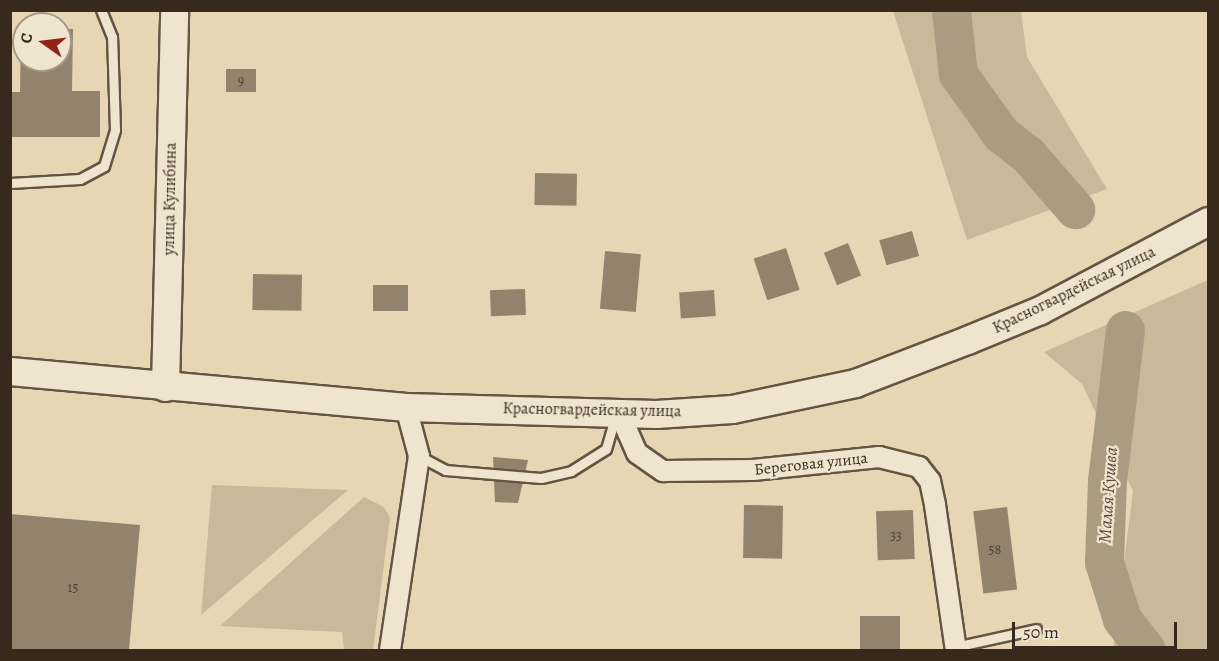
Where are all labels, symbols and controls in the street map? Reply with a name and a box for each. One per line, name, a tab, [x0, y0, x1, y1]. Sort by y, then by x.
north arrow	[12, 12, 72, 72]
text: С	[15, 31, 38, 46]
house number: 9	[238, 73, 244, 89]
street label: улица Кулибина	[159, 142, 181, 256]
street label: Красногвардейская улица	[990, 242, 1158, 338]
street label: Красногвардейская улица	[503, 399, 681, 421]
water label: Малая Кушва	[1094, 446, 1122, 544]
street label: Береговая улица	[753, 448, 869, 480]
house number: 33	[890, 528, 902, 544]
house number: 58	[989, 542, 1001, 558]
house number: 15	[68, 580, 78, 596]
scale bar	[1015, 610, 1180, 648]
text: 50 m	[1023, 620, 1059, 644]

